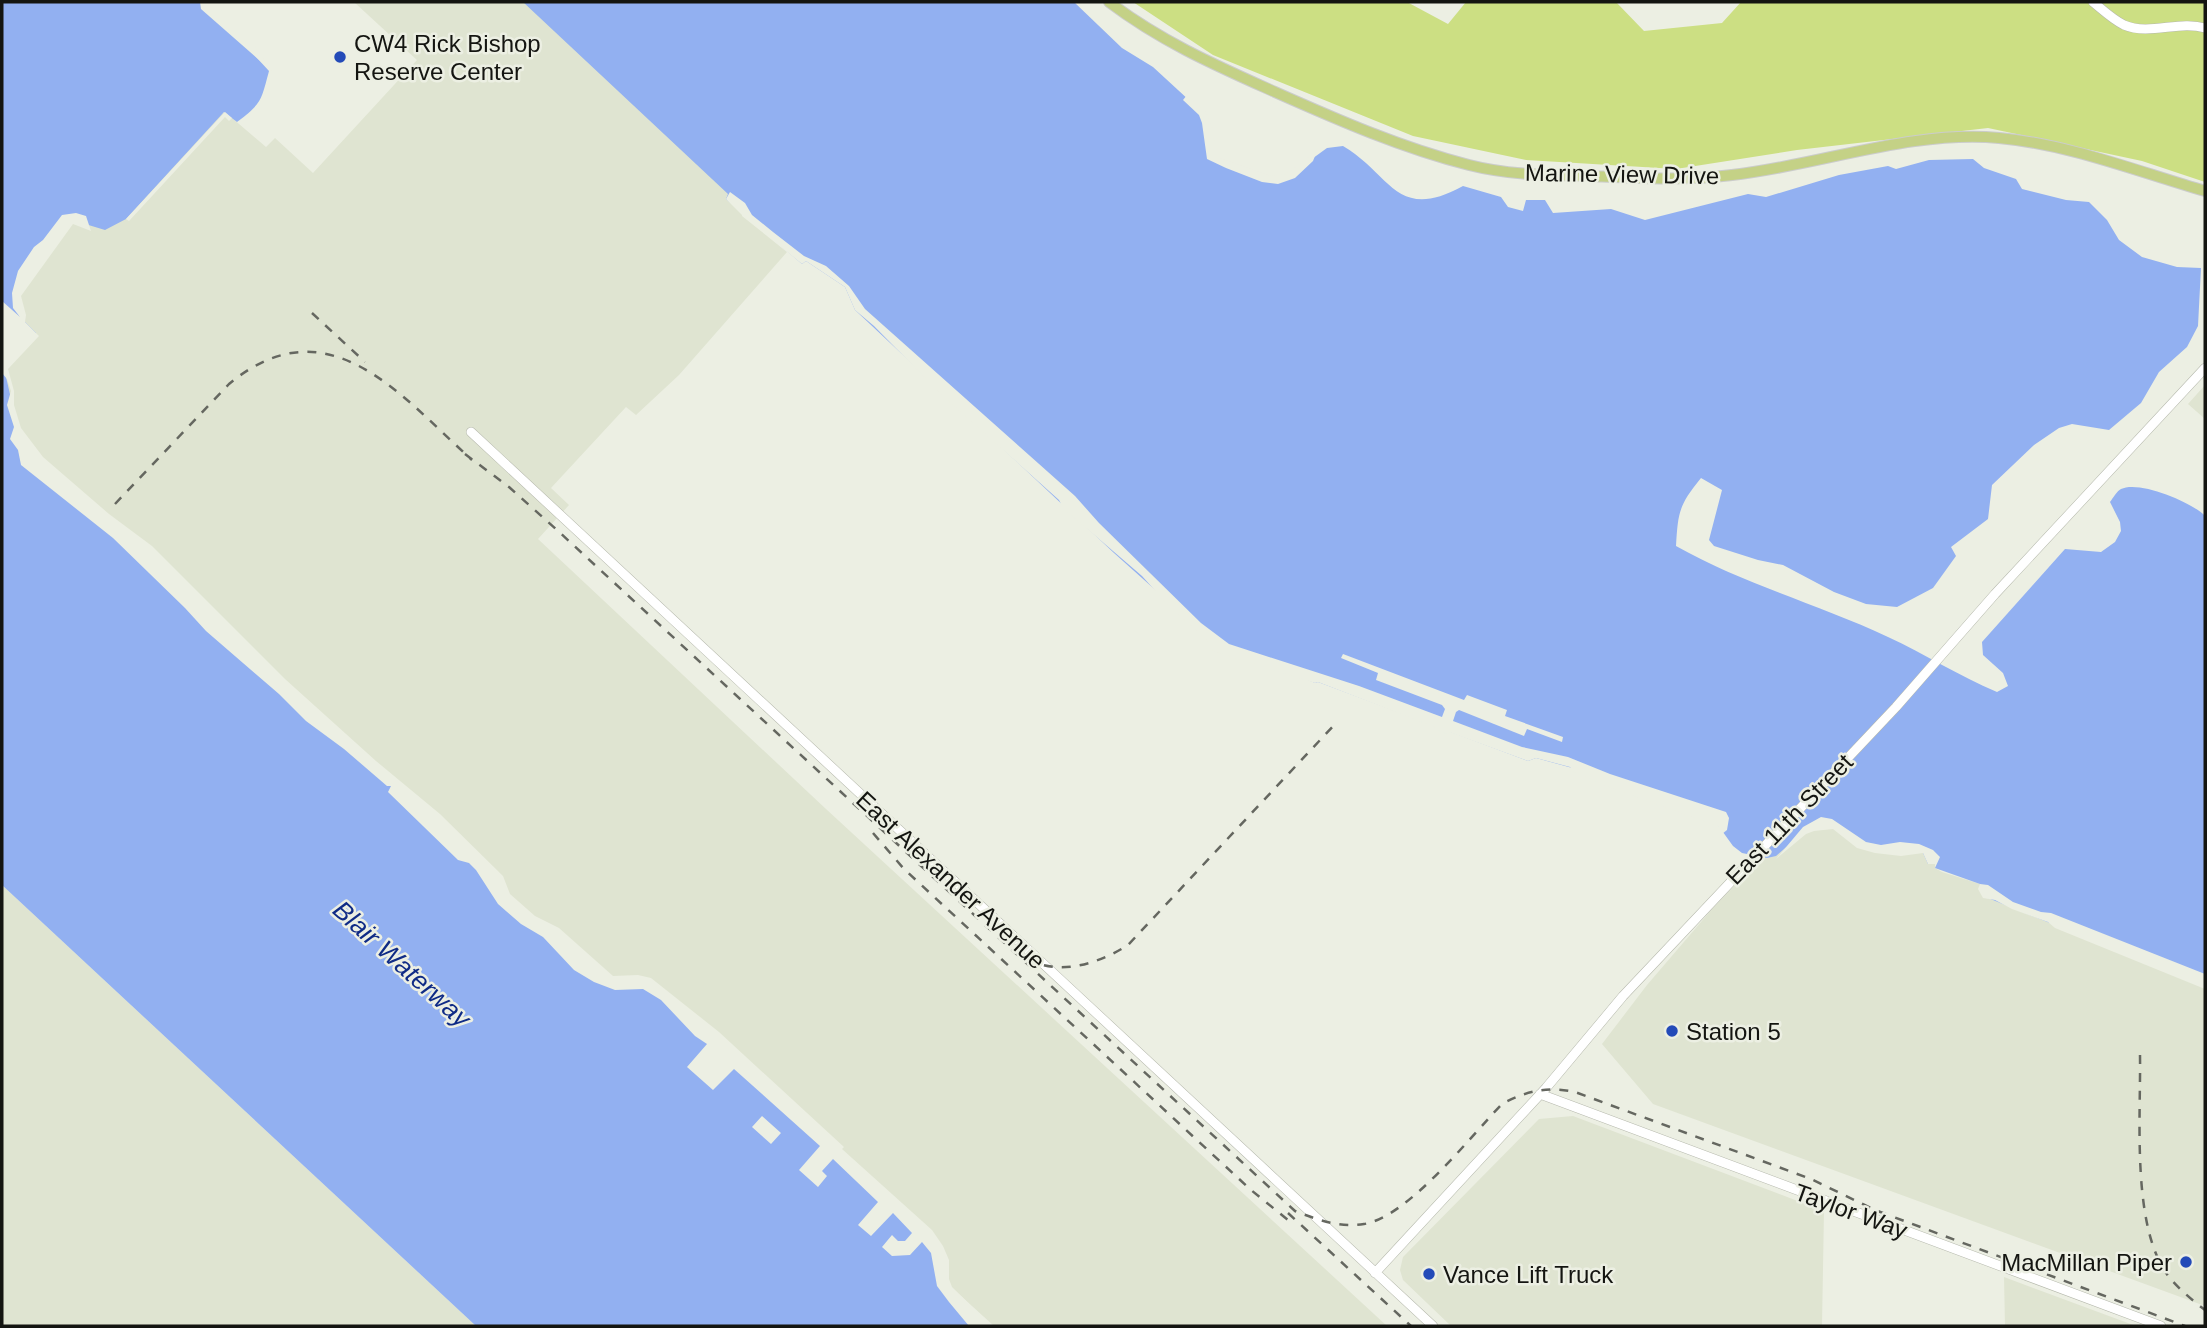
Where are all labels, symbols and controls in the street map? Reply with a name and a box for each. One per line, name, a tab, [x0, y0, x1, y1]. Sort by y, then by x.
place label: CW4 Rick Bishop Reserve Center	[354, 30, 541, 85]
marker: CW4 Rick Bishop Reserve Center	[332, 49, 348, 65]
street label: Marine View Drive	[1525, 159, 1719, 189]
street label: East 11th Street	[1720, 748, 1858, 890]
street label: East Alexander Avenue	[851, 786, 1051, 974]
water label: Blair Waterway	[327, 895, 478, 1035]
place label: Station 5	[1686, 1018, 1781, 1045]
marker: Station 5	[1664, 1023, 1680, 1039]
street label: Taylor Way	[1791, 1178, 1911, 1244]
place label: MacMillan Piper	[2001, 1249, 2172, 1276]
marker: MacMillan Piper	[2178, 1254, 2194, 1270]
place label: Vance Lift Truck	[1443, 1261, 1614, 1288]
marker: Vance Lift Truck	[1421, 1266, 1437, 1282]

